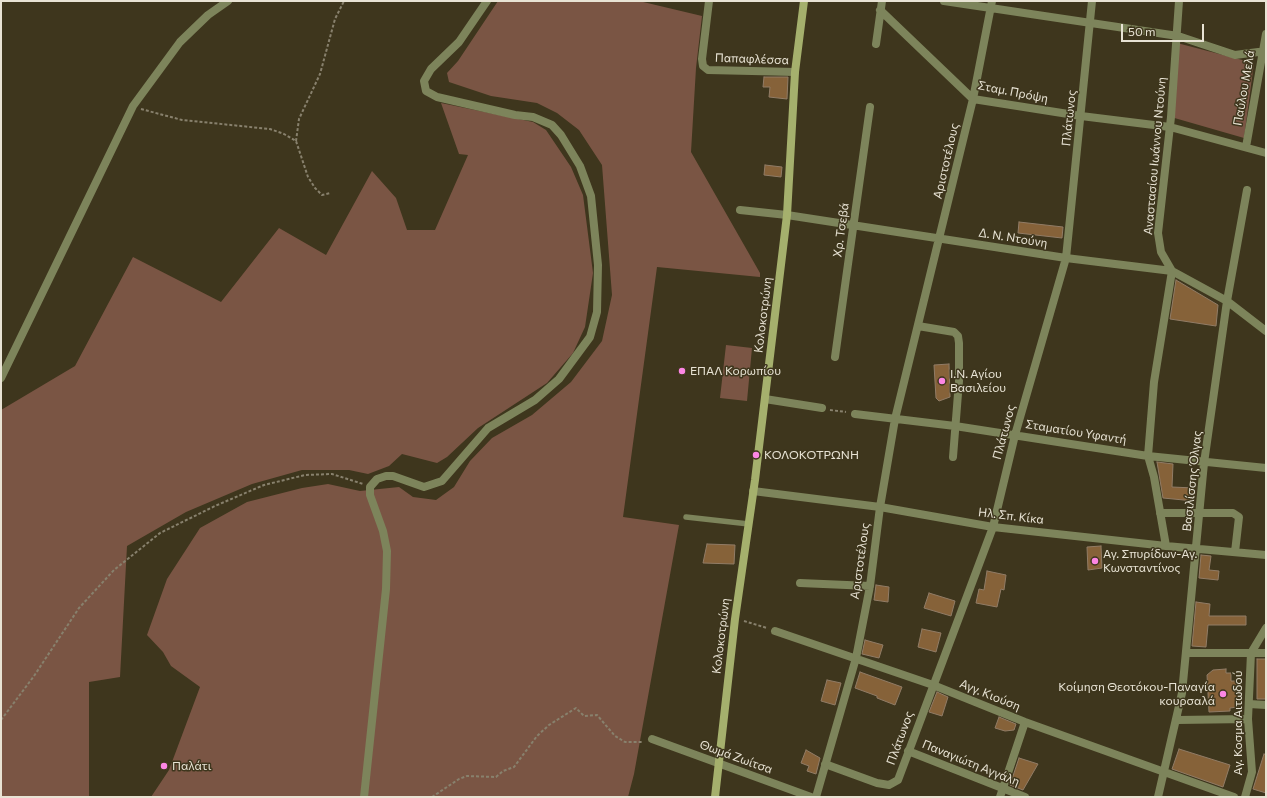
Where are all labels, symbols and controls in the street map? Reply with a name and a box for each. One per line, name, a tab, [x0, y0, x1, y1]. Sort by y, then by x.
scale bar	[1123, 16, 1206, 42]
text: 50 m	[1128, 24, 1156, 38]
street label: Παύλου Μελά	[1230, 49, 1258, 127]
street label: Παπαφλέσσα	[715, 51, 789, 67]
street label: Αναστασίου Ιωάννου Ντούνη	[1141, 76, 1169, 236]
street label: Σταμ. Πρόψη	[977, 78, 1049, 106]
street label: Πλάτωνος	[1059, 89, 1079, 147]
street label: Αριστοτέλους	[930, 122, 962, 200]
street label: Χρ. Τσεβά	[830, 202, 852, 258]
street label: Δ. Ν. Ντούνη	[978, 225, 1048, 251]
street label: Κολοκοτρώνη	[751, 276, 775, 354]
place label: ΕΠΑΛ Κορωπίου	[690, 364, 781, 378]
marker: ΕΠΑΛ Κορωπίου	[677, 366, 687, 376]
place label: Ι.Ν. Αγίου Βασιλείου	[950, 367, 1006, 395]
marker: Ι.Ν. Αγίου Βασιλείου	[937, 376, 947, 386]
street label: Πλάτωνος	[990, 403, 1018, 461]
street label: Σταματίου Υφαντή	[1024, 417, 1128, 447]
street label: Βασιλίσσης Όλγας	[1180, 430, 1204, 532]
place label: ΚΟΛΟΚΟΤΡΩΝΗ	[764, 448, 859, 462]
marker: ΚΟΛΟΚΟΤΡΩΝΗ	[751, 450, 761, 460]
street label: Ηλ. Σπ. Κίκα	[977, 505, 1045, 527]
street label: Αριστοτέλους	[847, 522, 873, 600]
place label: Αγ. Σπυρίδων-Αγ. Κωνσταντίνος	[1103, 547, 1197, 575]
marker: Αγ. Σπυρίδων-Αγ. Κωνσταντίνος	[1090, 556, 1100, 566]
street label: Κολοκοτρώνη	[709, 597, 733, 675]
street label: Αγ. Κοσμα Αιτωδού	[1231, 671, 1245, 775]
street label: Αγγ. Κιούση	[957, 676, 1023, 714]
place label: Κοίμηση Θεοτόκου-Παναγία κουρσαλά	[1058, 680, 1215, 708]
marker: Κοίμηση Θεοτόκου-Παναγία κουρσαλά	[1218, 689, 1228, 699]
street label: Πλάτωνος	[884, 709, 916, 767]
street label: Θωμά Ζωίτσα	[698, 737, 774, 777]
street label: Παναγιώτη Αγγάλη	[920, 737, 1022, 789]
place label: Παλάτι	[172, 759, 211, 773]
marker: Παλάτι	[159, 761, 169, 771]

